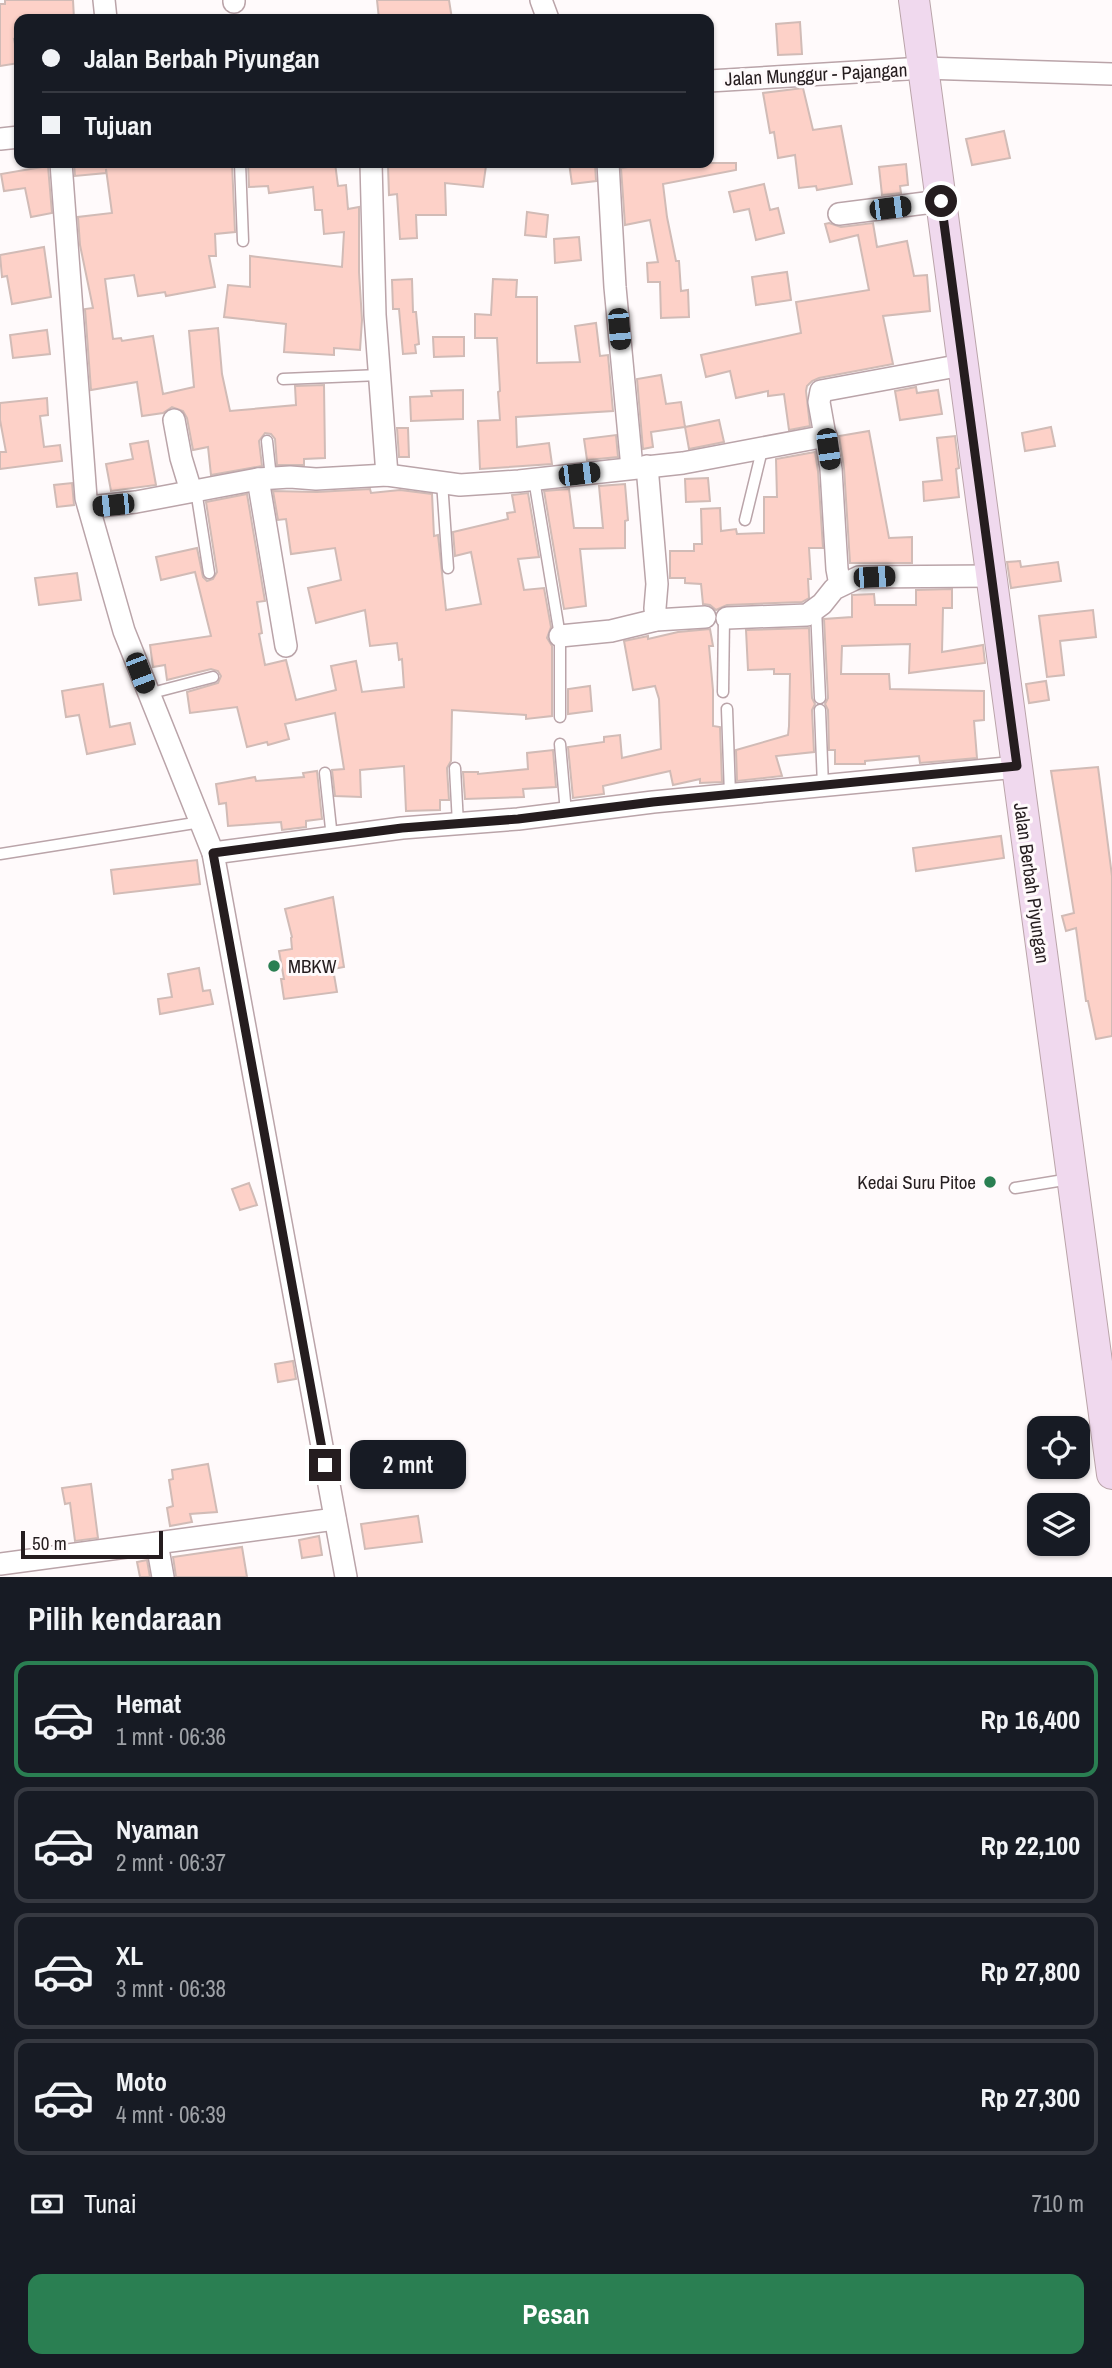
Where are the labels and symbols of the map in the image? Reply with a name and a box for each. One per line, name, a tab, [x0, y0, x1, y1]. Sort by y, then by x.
street label: Jalan Munggur - Pajangan	[724, 56, 908, 92]
route start	[925, 185, 957, 217]
car	[868, 195, 913, 221]
car	[607, 307, 632, 351]
car	[815, 427, 842, 471]
car	[557, 461, 602, 487]
car	[92, 492, 135, 518]
car	[853, 565, 896, 589]
car	[123, 650, 158, 696]
street label: Jalan Berbah Piyungan	[1008, 801, 1056, 965]
place label: MBKW	[288, 953, 337, 979]
marker: MBKW	[266, 958, 282, 974]
place label: Kedai Suru Pitoe	[857, 1169, 976, 1195]
marker: Kedai Suru Pitoe	[982, 1174, 998, 1190]
callout: 2 mnt	[350, 1440, 465, 1490]
route end	[309, 1449, 341, 1481]
scale bar	[21, 1528, 163, 1560]

